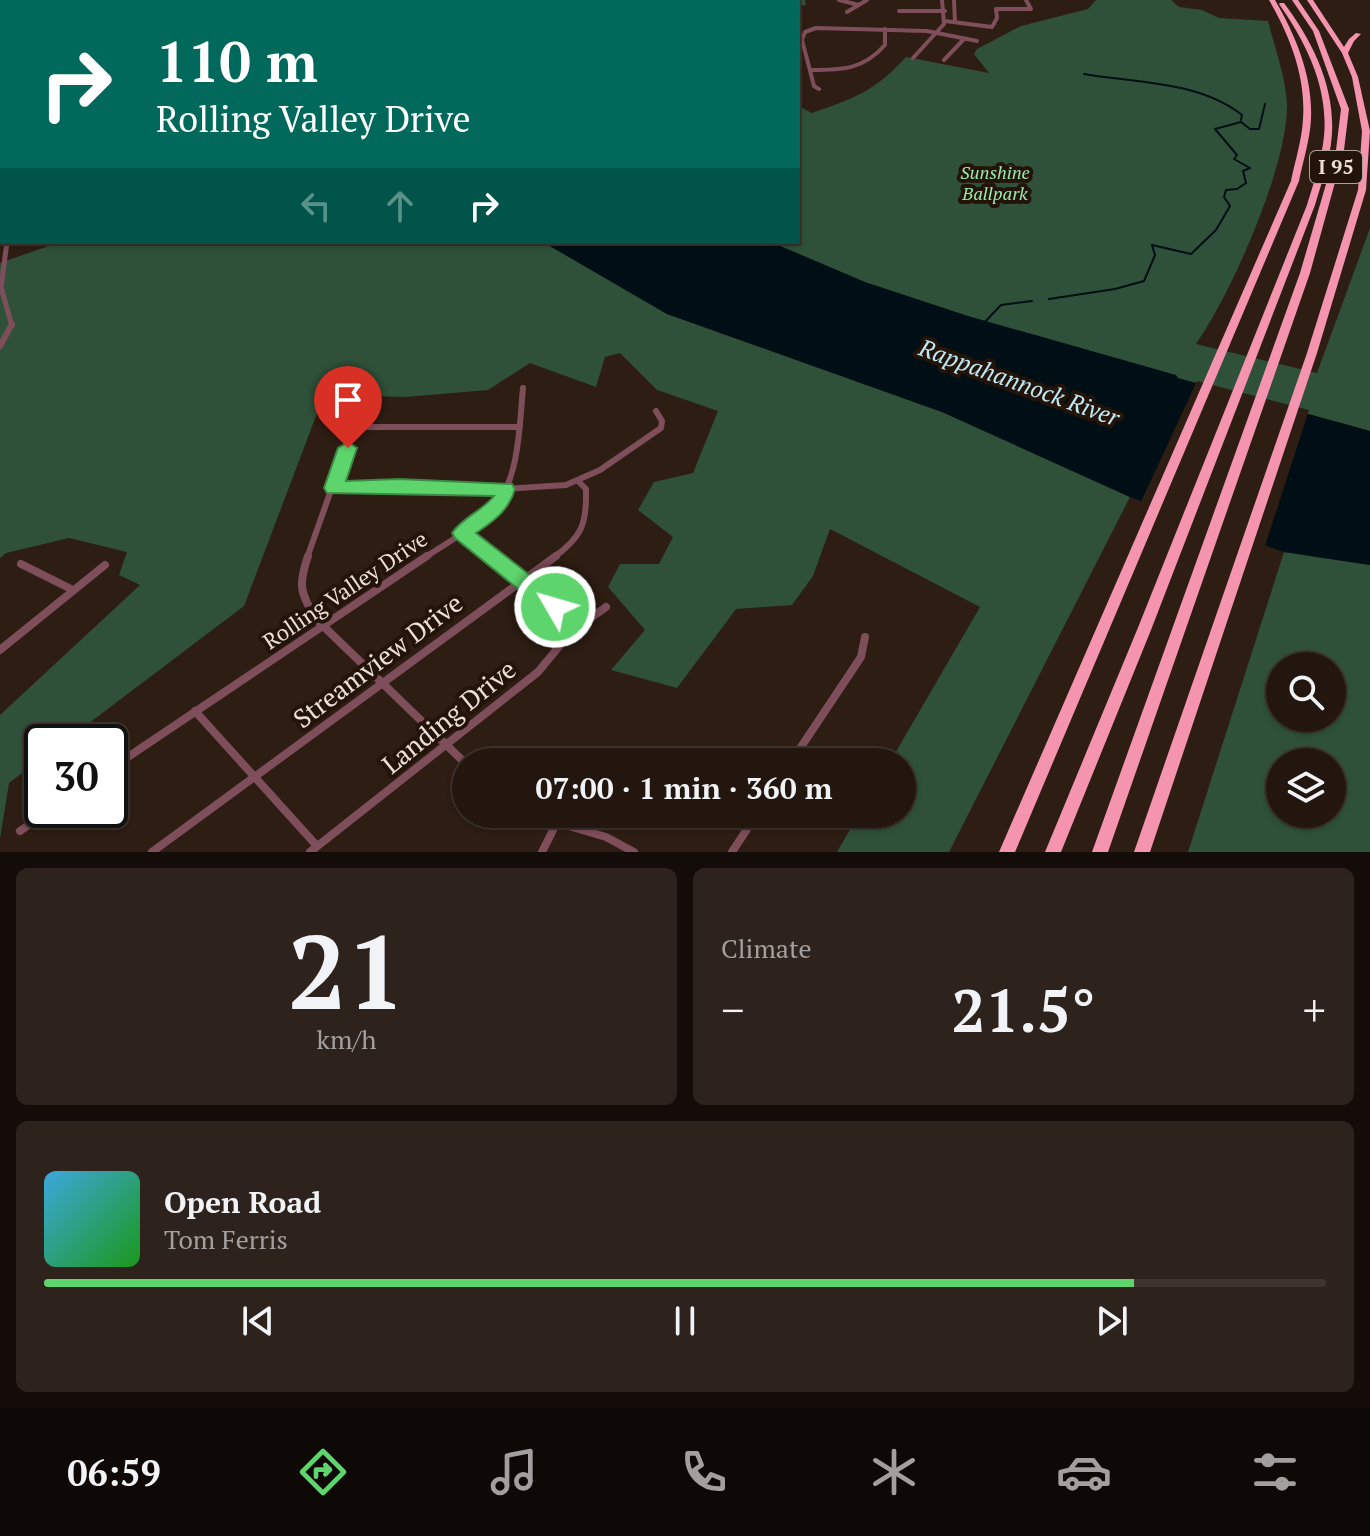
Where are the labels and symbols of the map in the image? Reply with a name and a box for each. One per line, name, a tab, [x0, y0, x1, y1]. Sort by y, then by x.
road number: I 95	[1310, 151, 1362, 183]
park label: Sunshine Ballpark	[960, 160, 1030, 205]
water label: Rappahannock River	[914, 331, 1126, 434]
pin	[314, 366, 382, 448]
street label: Rolling Valley Drive	[257, 524, 433, 655]
position arrow	[513, 565, 597, 649]
street label: Streamview Drive	[286, 585, 469, 735]
street label: Landing Drive	[375, 652, 522, 781]
speed limit sign: 30	[24, 724, 128, 828]

